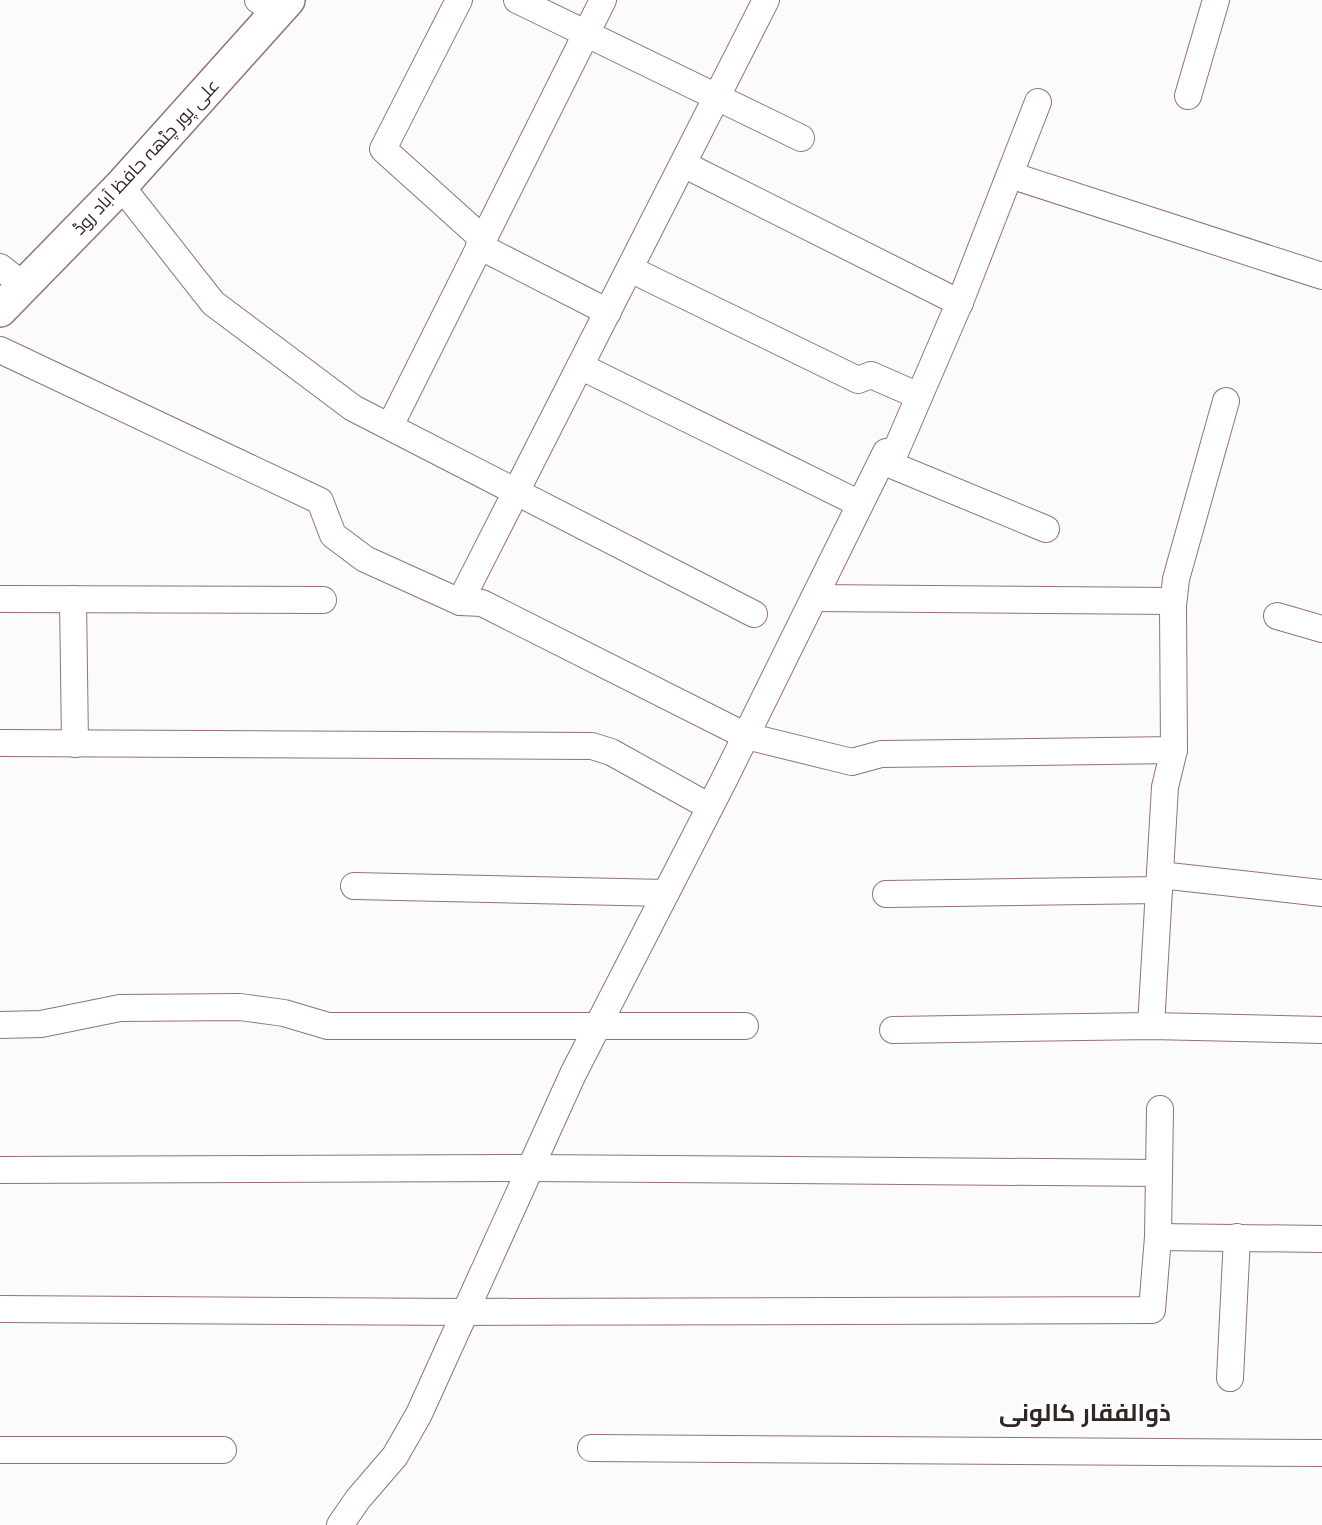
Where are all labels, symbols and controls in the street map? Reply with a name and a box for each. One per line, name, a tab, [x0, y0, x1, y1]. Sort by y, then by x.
street label: علی پور چٹھہ حافظ آباد روڈ	[69, 75, 225, 240]
district label: ذوالفقار کالونی	[999, 1399, 1171, 1427]

